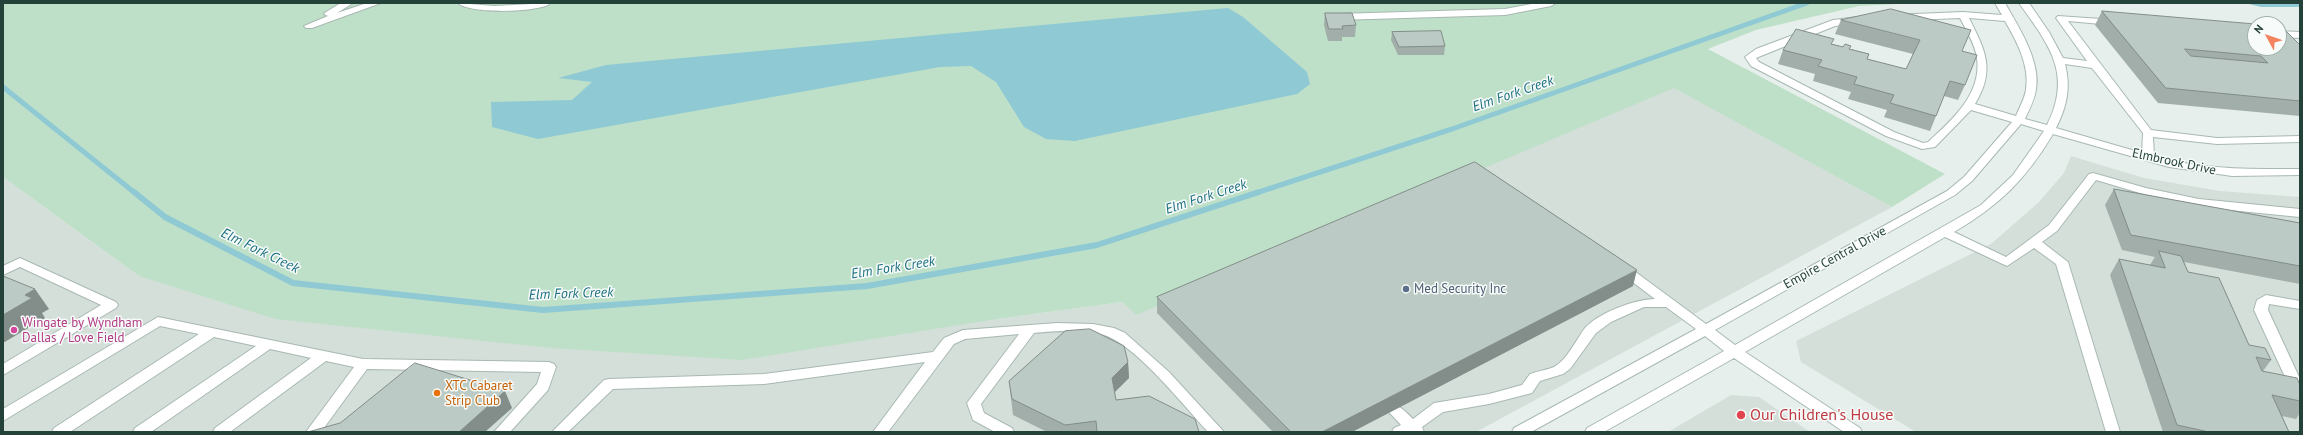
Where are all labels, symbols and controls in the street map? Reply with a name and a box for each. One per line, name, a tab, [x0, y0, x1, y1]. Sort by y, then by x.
north arrow	[2247, 16, 2287, 56]
text: N	[2251, 22, 2266, 36]
water label: Elm Fork Creek	[1470, 72, 1556, 116]
street label: Elmbrook Drive	[2131, 145, 2217, 179]
water label: Elm Fork Creek	[1163, 176, 1249, 218]
street label: Empire Central Drive	[1781, 223, 1889, 293]
water label: Elm Fork Creek	[218, 225, 302, 277]
water label: Elm Fork Creek	[850, 253, 936, 283]
place label: Med Security Inc	[1414, 281, 1506, 297]
water label: Elm Fork Creek	[528, 284, 614, 304]
marker: Med Security Inc	[1401, 284, 1411, 294]
place label: Wingate by Wyndham Dallas / Love Field	[22, 315, 142, 346]
marker: Wingate by Wyndham Dallas / Love Field	[9, 325, 19, 335]
place label: XTC Cabaret Strip Club	[445, 378, 513, 409]
marker: XTC Cabaret Strip Club	[432, 388, 442, 398]
place label: Our Children's House	[1750, 405, 1893, 425]
marker: Our Children's House	[1735, 409, 1747, 421]

